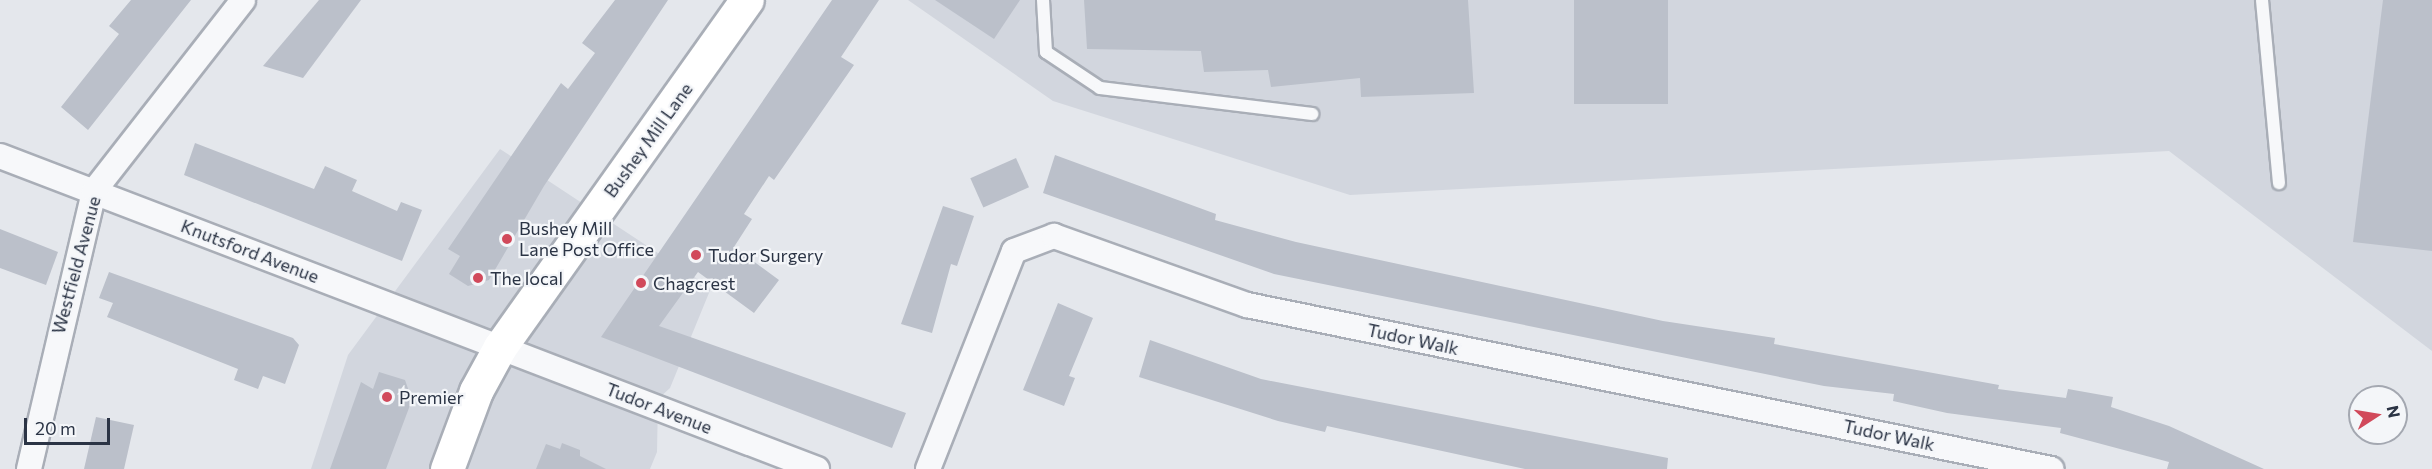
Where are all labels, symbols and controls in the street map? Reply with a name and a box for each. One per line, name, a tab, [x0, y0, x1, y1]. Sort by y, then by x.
street label: Bushey Mill Lane	[599, 79, 697, 201]
street label: Westfield Avenue	[47, 194, 105, 336]
street label: Knutsford Avenue	[178, 215, 322, 287]
place label: Bushey Mill Lane Post Office	[519, 218, 654, 260]
marker: Bushey Mill Lane Post Office	[500, 232, 514, 246]
place label: Tudor Surgery	[708, 244, 823, 266]
marker: Tudor Surgery	[689, 248, 703, 262]
place label: The local	[490, 267, 563, 289]
marker: The local	[471, 271, 485, 285]
place label: Chagcrest	[653, 272, 735, 294]
marker: Chagcrest	[634, 276, 648, 290]
street label: Tudor Walk	[1365, 319, 1461, 359]
street label: Tudor Avenue	[603, 378, 715, 438]
north arrow	[2348, 385, 2408, 445]
place label: Premier	[399, 386, 464, 408]
marker: Premier	[380, 390, 394, 404]
text: N	[2384, 404, 2405, 419]
scale bar	[27, 406, 112, 444]
street label: Tudor Walk	[1841, 415, 1937, 455]
text: 20 m	[35, 417, 76, 439]

